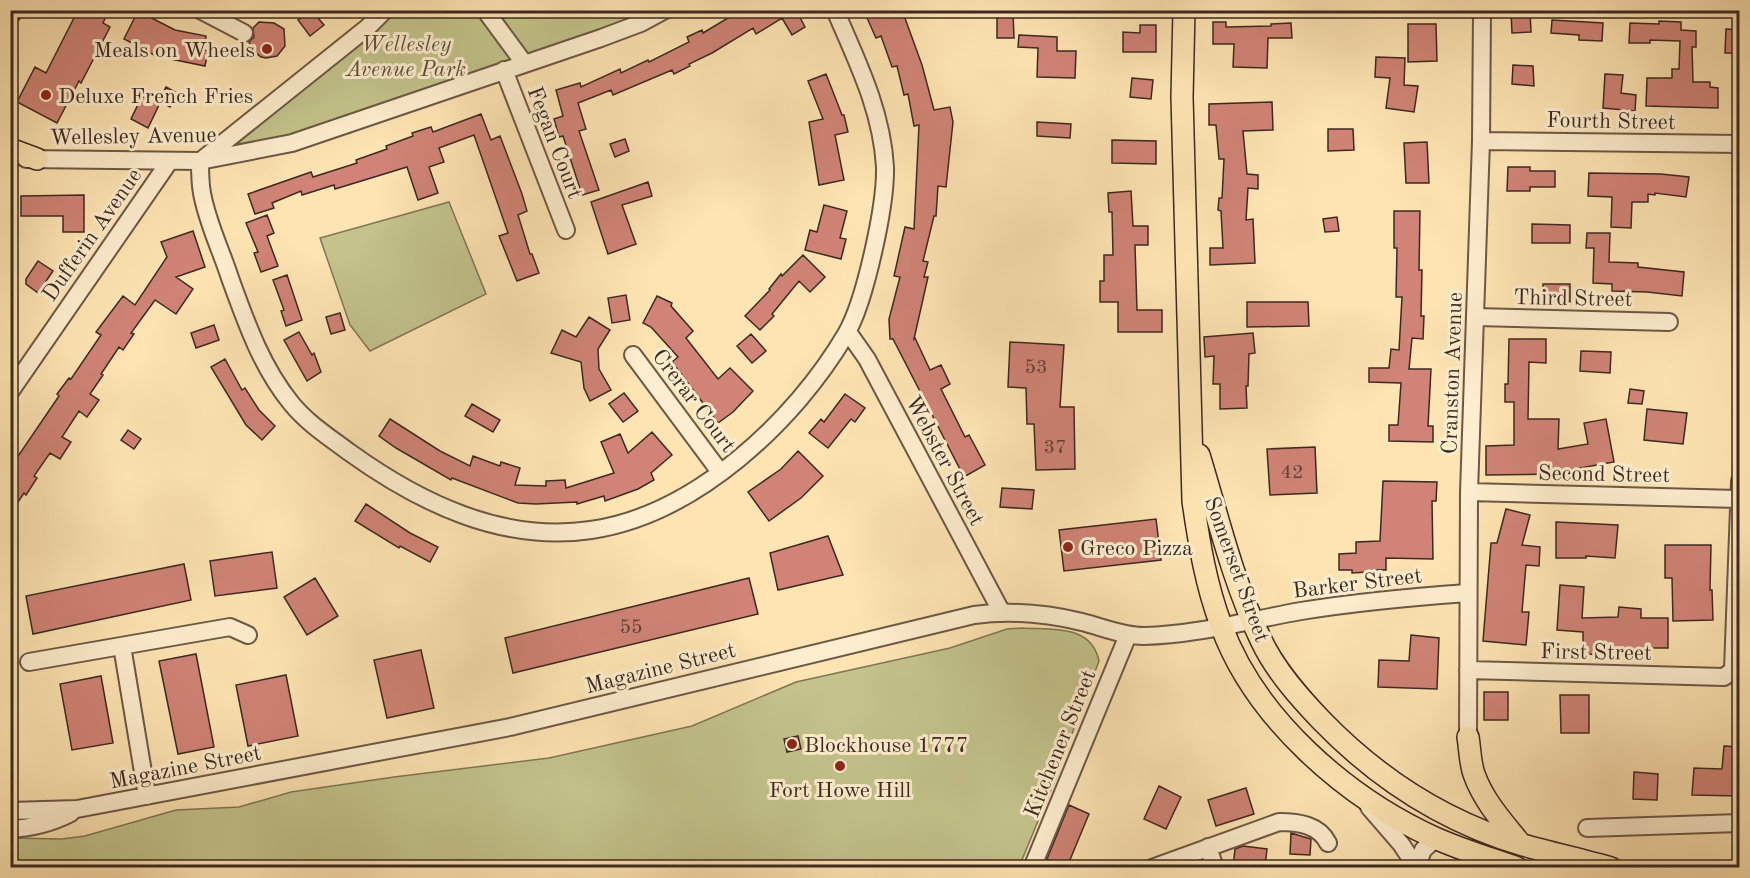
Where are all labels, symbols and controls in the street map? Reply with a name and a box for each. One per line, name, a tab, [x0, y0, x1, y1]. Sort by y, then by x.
park label: Wellesley Avenue Park	[345, 34, 466, 81]
place label: Meals on Wheels	[94, 40, 255, 62]
marker: Meals on Wheels	[260, 42, 274, 56]
street label: Fegan Court	[523, 84, 586, 202]
place label: Deluxe French Fries	[58, 86, 253, 108]
marker: Deluxe French Fries	[39, 88, 53, 102]
street label: Fourth Street	[1546, 110, 1676, 134]
street label: Wellesley Avenue	[49, 125, 217, 149]
street label: Dufferin Avenue	[39, 165, 147, 306]
street label: Third Street	[1513, 287, 1632, 311]
street label: Cranston Avenue	[1439, 291, 1467, 455]
street label: Crerar Court	[648, 345, 739, 457]
house number: 53	[1024, 358, 1048, 378]
street label: Webster Street	[901, 392, 988, 530]
house number: 37	[1043, 438, 1067, 458]
house number: 42	[1280, 463, 1304, 483]
street label: Second Street	[1538, 463, 1670, 487]
street label: Somerset Street	[1200, 494, 1273, 645]
place label: Greco Pizza	[1080, 538, 1193, 560]
marker: Greco Pizza	[1061, 540, 1075, 554]
street label: Barker Street	[1291, 565, 1423, 603]
house number: 55	[619, 618, 643, 638]
street label: Magazine Street	[583, 640, 738, 698]
street label: First Street	[1540, 641, 1652, 665]
street label: Kitchener Street	[1021, 667, 1101, 821]
place label: Blockhouse 1777	[804, 735, 969, 757]
marker: Blockhouse 1777	[785, 737, 799, 751]
street label: Magazine Street	[108, 742, 263, 793]
marker: Fort Howe Hill	[833, 759, 847, 773]
place label: Fort Howe Hill	[769, 780, 911, 802]

